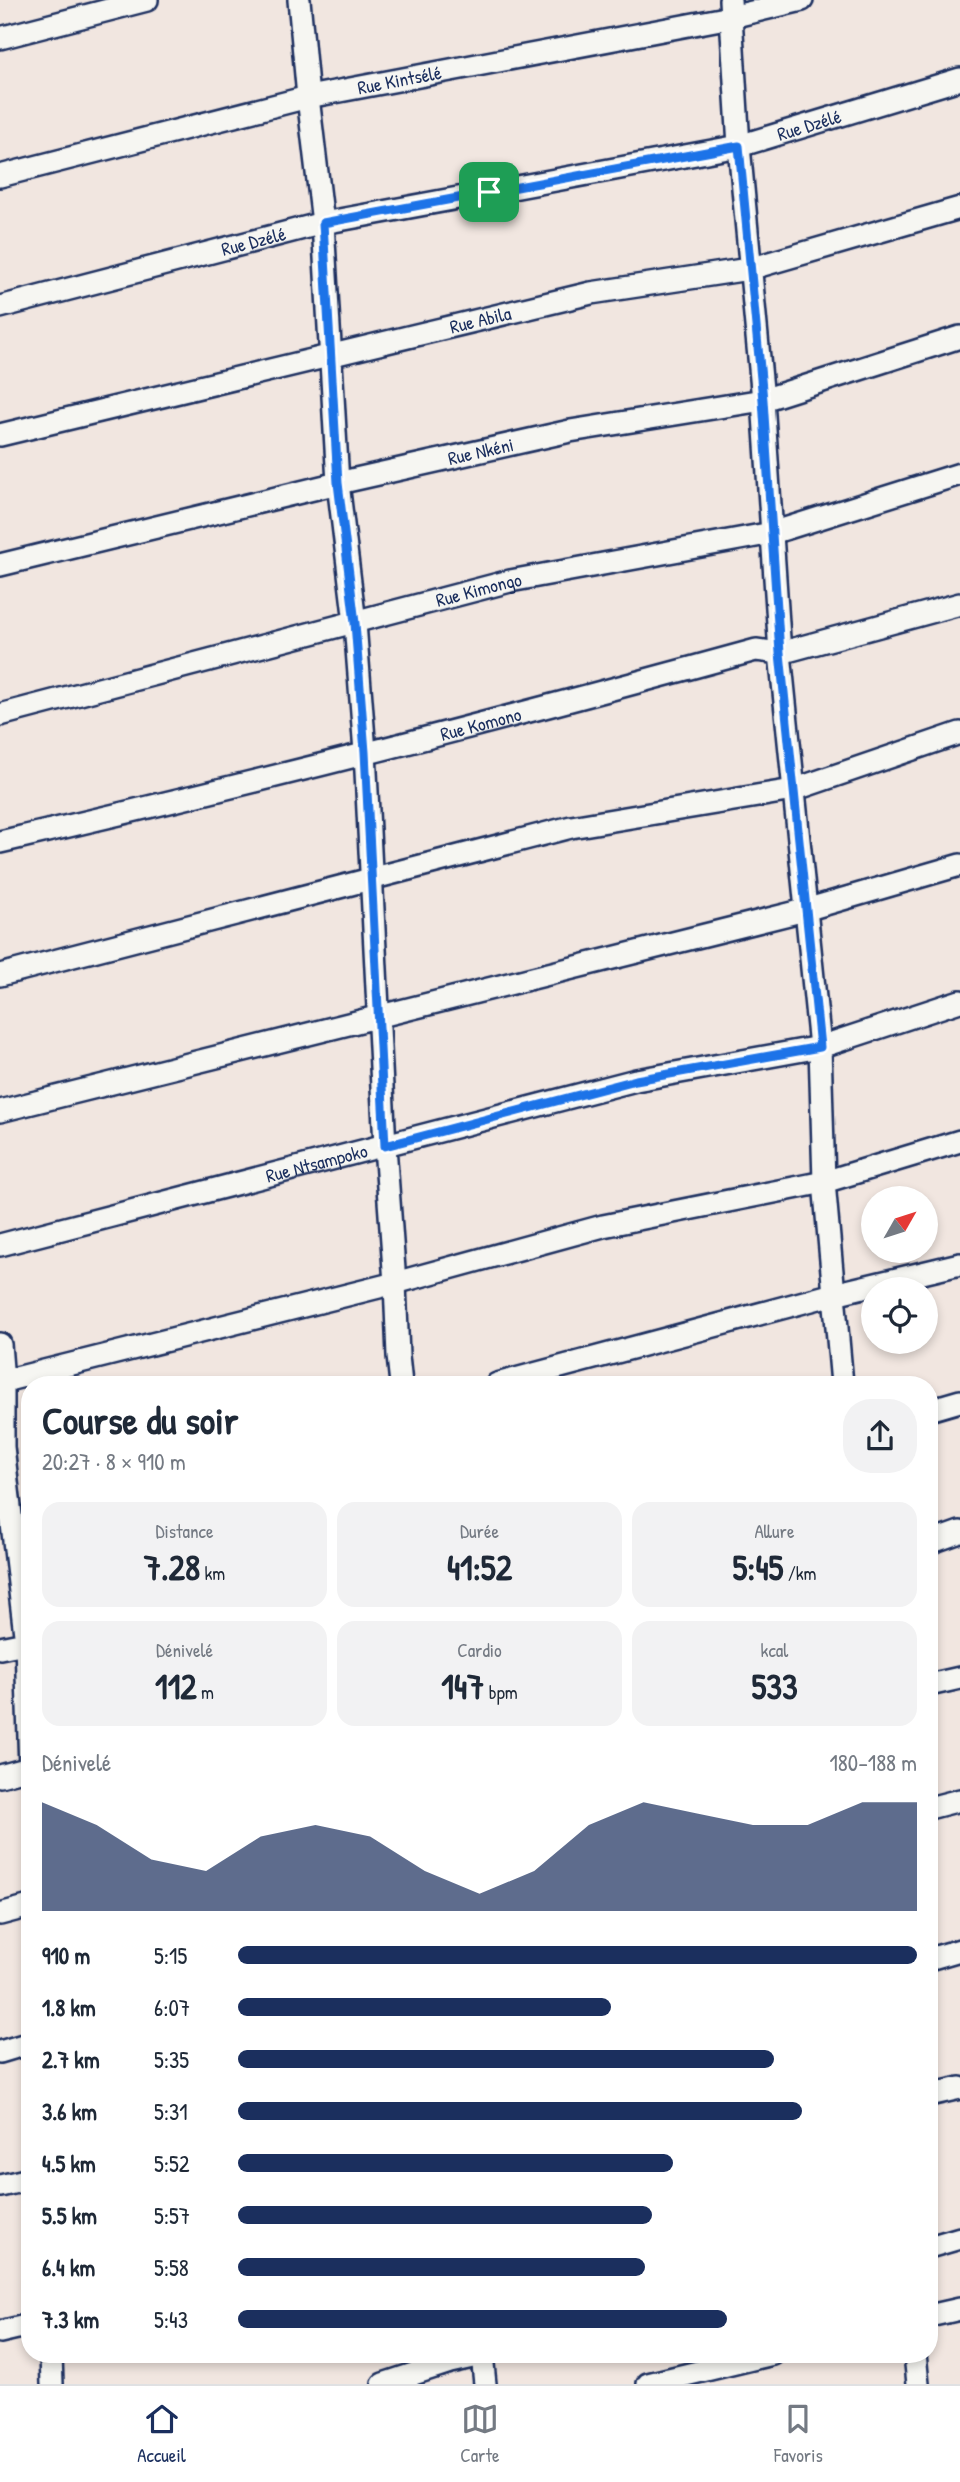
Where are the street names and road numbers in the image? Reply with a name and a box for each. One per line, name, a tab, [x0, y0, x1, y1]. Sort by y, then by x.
street label: Rue Kintsélé	[355, 59, 444, 100]
street label: Rue Dzélé	[774, 103, 845, 147]
street label: Rue Dzélé	[219, 220, 289, 262]
street label: Rue Abila	[447, 300, 514, 339]
street label: Rue Nkéni	[445, 431, 516, 471]
street label: Rue Kimongo	[433, 566, 524, 613]
street label: Rue Komono	[437, 701, 524, 747]
street label: Rue Ntsampoko	[263, 1137, 370, 1189]

